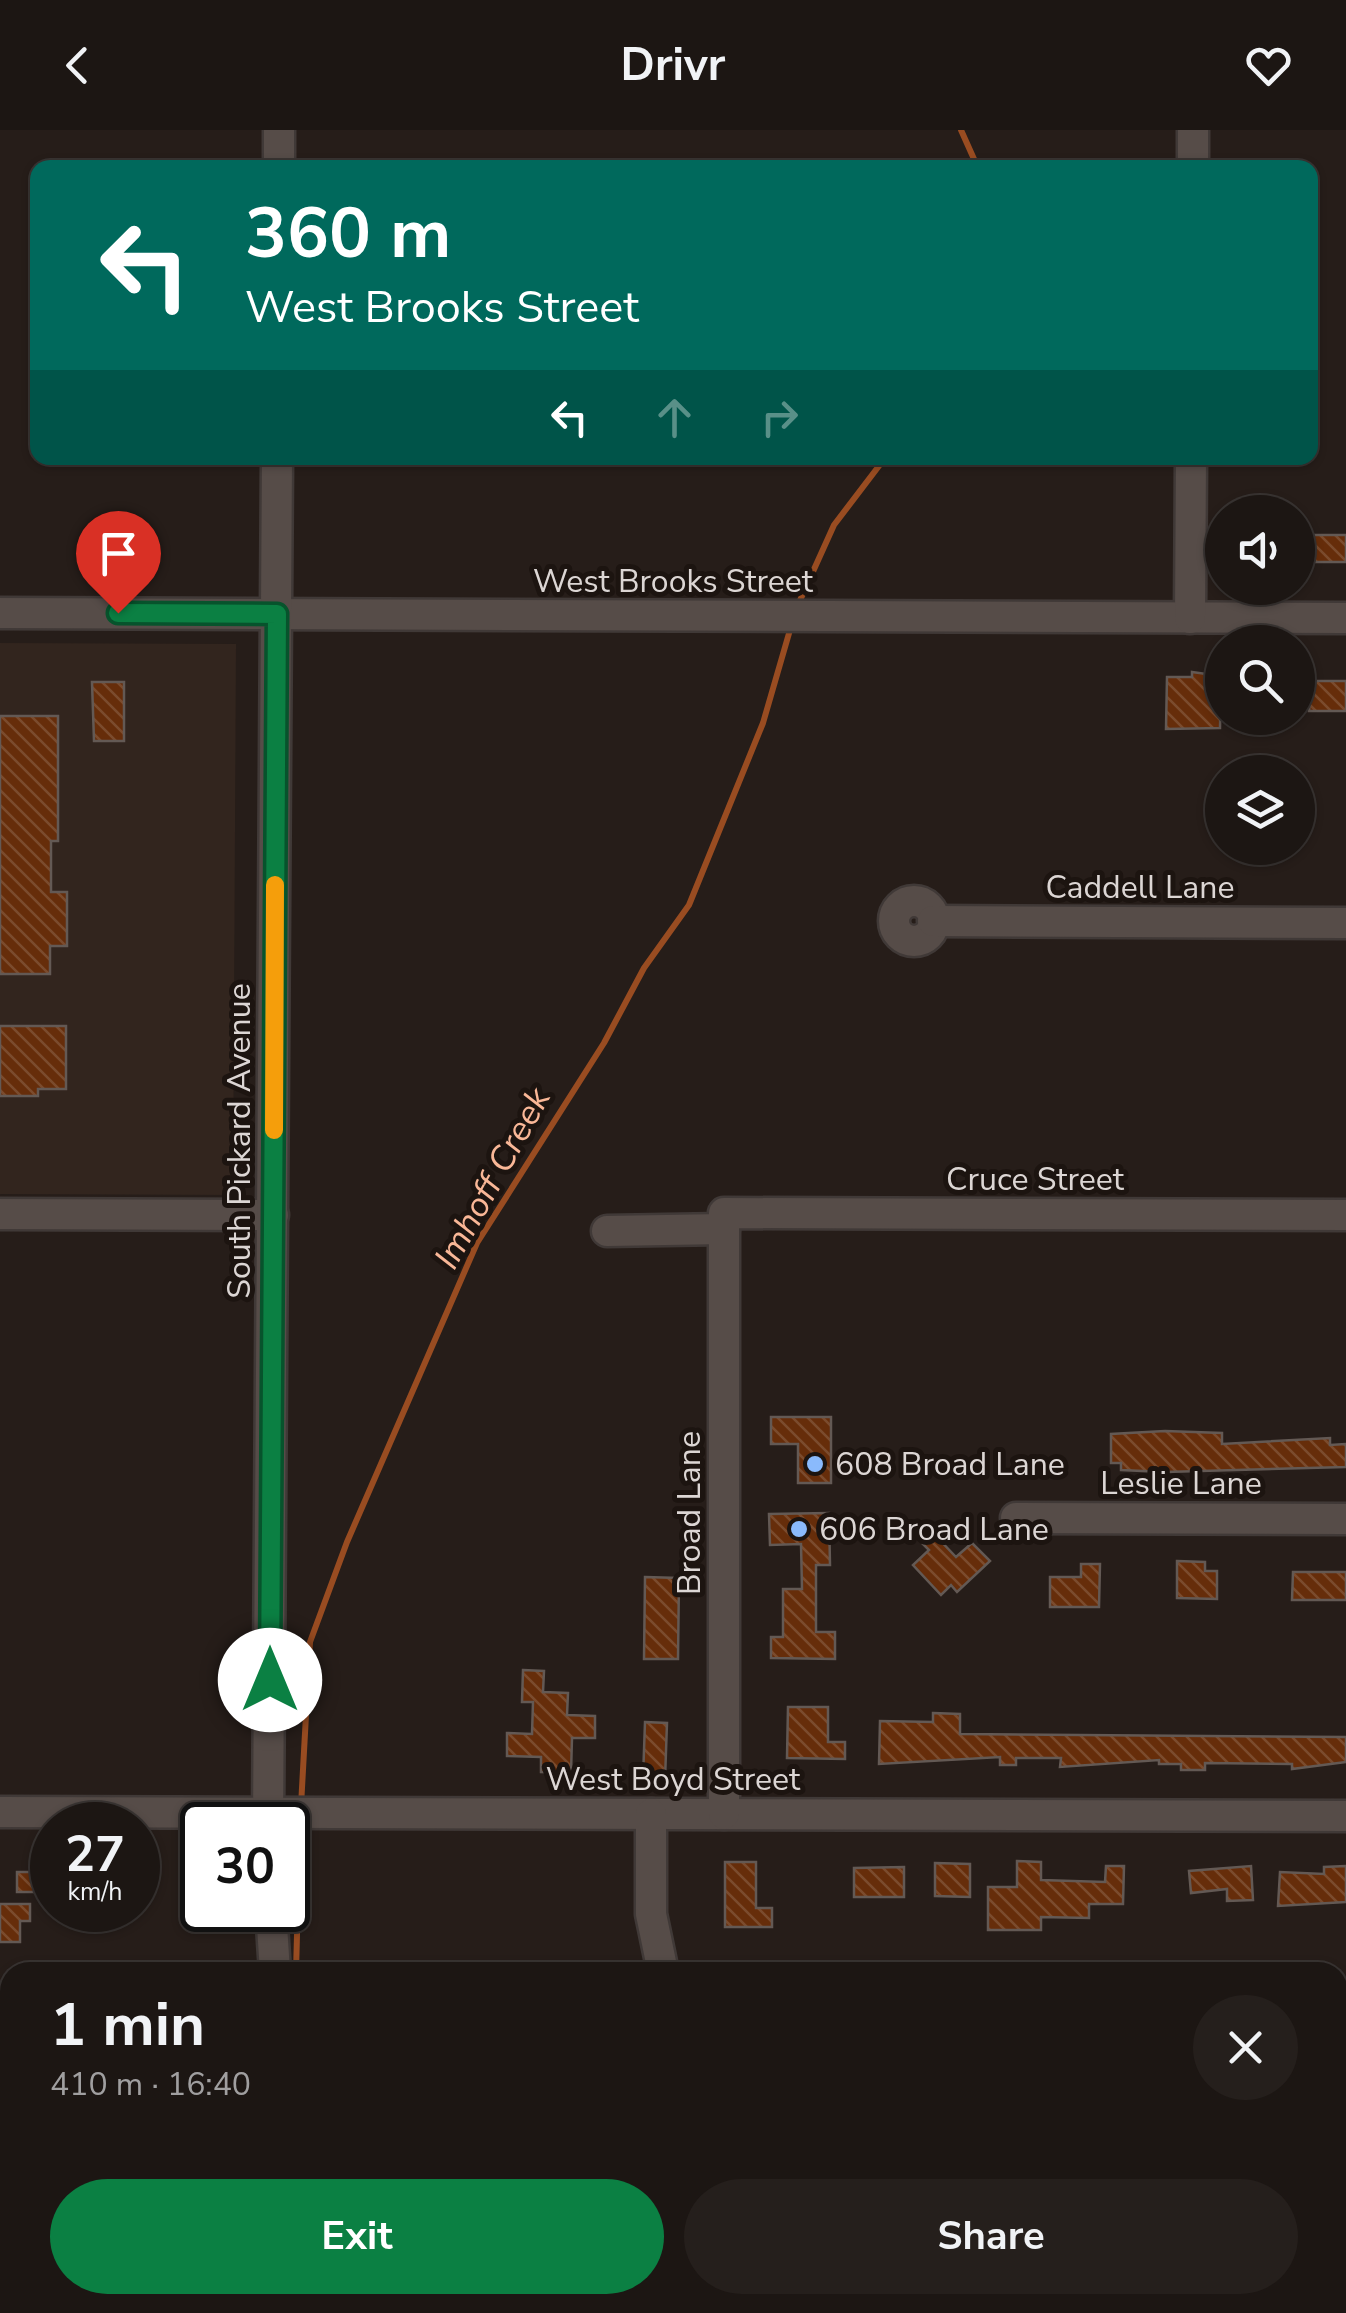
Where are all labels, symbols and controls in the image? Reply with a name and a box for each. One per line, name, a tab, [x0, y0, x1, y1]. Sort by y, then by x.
text: Drivr	[621, 35, 725, 96]
icon: back	[50, 38, 105, 93]
icon: heart	[1241, 38, 1296, 93]
text: 360 m	[245, 186, 451, 282]
icon: left	[80, 200, 210, 330]
text: West Brooks Street	[245, 277, 639, 338]
icon: left	[542, 390, 597, 445]
icon: ahead	[647, 390, 702, 445]
icon: right	[752, 390, 807, 445]
map controls	[1205, 495, 1315, 865]
button: sound	[1205, 495, 1315, 605]
pin	[76, 511, 161, 614]
icon: arrive	[91, 526, 146, 581]
street label: West Brooks Street	[533, 560, 814, 603]
button: search	[1205, 625, 1315, 735]
button: layers	[1205, 755, 1315, 865]
street label: Caddell Lane	[1045, 866, 1235, 909]
street label: South Pickard Avenue	[218, 983, 261, 1299]
water label: Imhoff Creek	[423, 1078, 562, 1277]
street label: Cruce Street	[946, 1158, 1125, 1201]
street label: Broad Lane	[668, 1431, 711, 1595]
place label: 608 Broad Lane	[835, 1443, 1065, 1486]
marker: 608 Broad Lane	[804, 1453, 826, 1475]
street label: Leslie Lane	[1100, 1462, 1262, 1505]
place label: 606 Broad Lane	[819, 1508, 1049, 1551]
marker: 606 Broad Lane	[788, 1518, 810, 1540]
position arrow	[218, 1628, 322, 1732]
street label: West Boyd Street	[546, 1758, 801, 1801]
speed limit sign: 30	[180, 1802, 310, 1932]
text: 27	[65, 1820, 125, 1889]
text: km/h	[67, 1875, 123, 1909]
text: 1 min	[50, 1984, 205, 2066]
button: close	[1193, 1995, 1298, 2100]
text: 410 m · 16:40	[50, 2063, 251, 2106]
button: Exit	[50, 2179, 664, 2294]
button: Share	[684, 2179, 1298, 2294]

